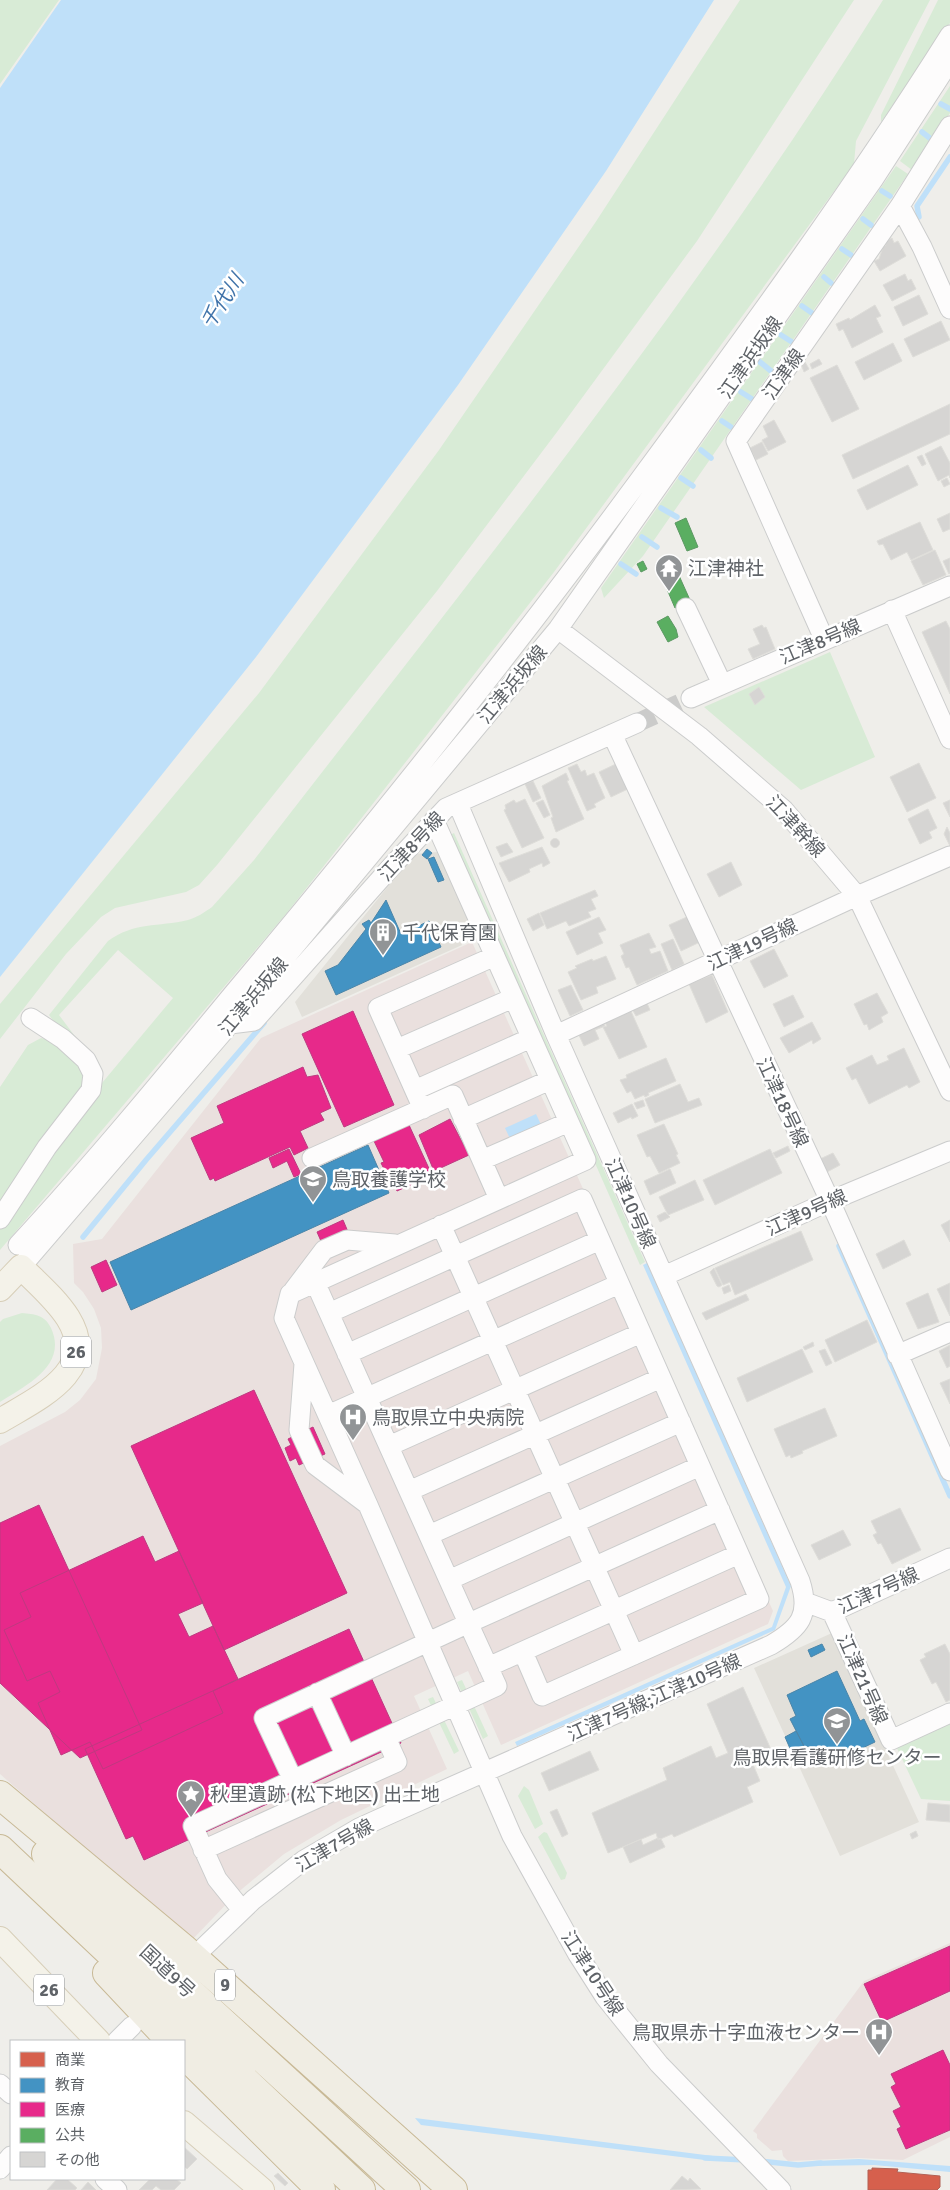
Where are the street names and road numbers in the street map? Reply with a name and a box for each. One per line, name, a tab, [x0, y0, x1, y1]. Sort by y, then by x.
street label: 江津浜坂線	[714, 312, 788, 403]
street label: 江津線	[758, 344, 810, 405]
street label: 江津8号線	[776, 614, 865, 670]
street label: 江津浜坂線	[473, 641, 552, 729]
street label: 江津幹線	[761, 791, 830, 863]
street label: 江津8号線	[374, 807, 450, 886]
street label: 江津19号線	[704, 914, 801, 976]
street label: 江津浜坂線	[214, 953, 293, 1041]
street label: 江津18号線	[751, 1054, 813, 1151]
street label: 江津10号線	[599, 1154, 661, 1252]
street label: 江津9号線	[762, 1184, 851, 1241]
road number: 26	[61, 1336, 91, 1368]
street label: 江津7号線	[834, 1562, 923, 1619]
street label: 江津21号線	[831, 1630, 893, 1728]
street label: 江津7号線;江津10号線	[564, 1649, 745, 1747]
street label: 江津7号線	[291, 1814, 378, 1878]
street label: 江津10号線	[556, 1927, 629, 2021]
street label: 国道9号	[135, 1940, 200, 2003]
road number: 9	[215, 1970, 235, 2000]
road number: 26	[34, 1974, 64, 2006]

